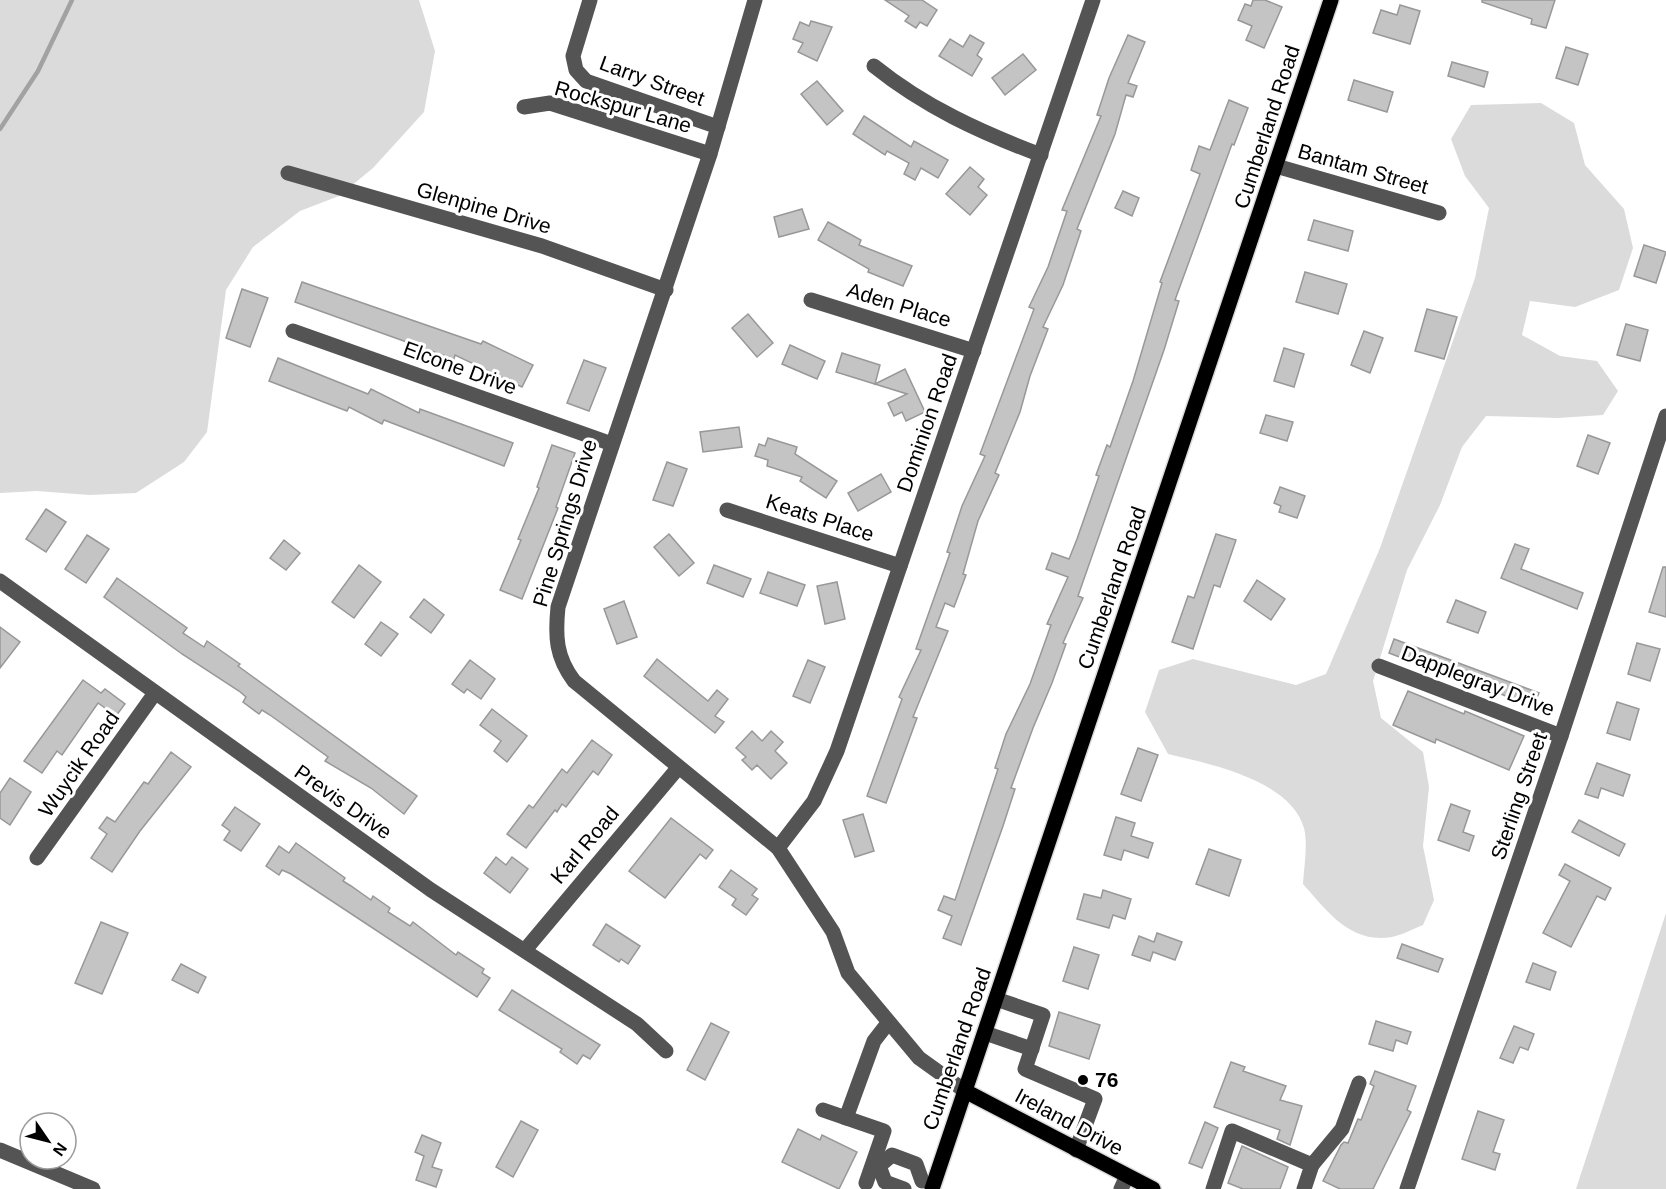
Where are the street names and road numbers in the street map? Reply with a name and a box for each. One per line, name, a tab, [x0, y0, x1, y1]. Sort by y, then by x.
street label: Cumberland Road	[1229, 42, 1304, 211]
street label: Larry Street	[597, 51, 708, 110]
street label: Rockspur Lane	[552, 76, 694, 137]
street label: Bantam Street	[1295, 139, 1431, 198]
street label: Glenpine Drive	[414, 177, 554, 238]
street label: Aden Place	[844, 278, 954, 331]
street label: Elcone Drive	[400, 336, 520, 399]
street label: Dominion Road	[892, 351, 961, 495]
street label: Pine Springs Drive	[528, 436, 601, 609]
street label: Keats Place	[763, 489, 877, 546]
street label: Cumberland Road	[1073, 504, 1150, 672]
street label: Dapplegray Drive	[1398, 641, 1558, 720]
street label: Wuycik Road	[34, 707, 123, 821]
street label: Sterling Street	[1486, 729, 1551, 862]
street label: Previs Drive	[290, 760, 396, 843]
street label: Karl Road	[546, 802, 623, 888]
street label: Cumberland Road	[918, 965, 995, 1133]
street label: Ireland Drive	[1011, 1083, 1127, 1160]

